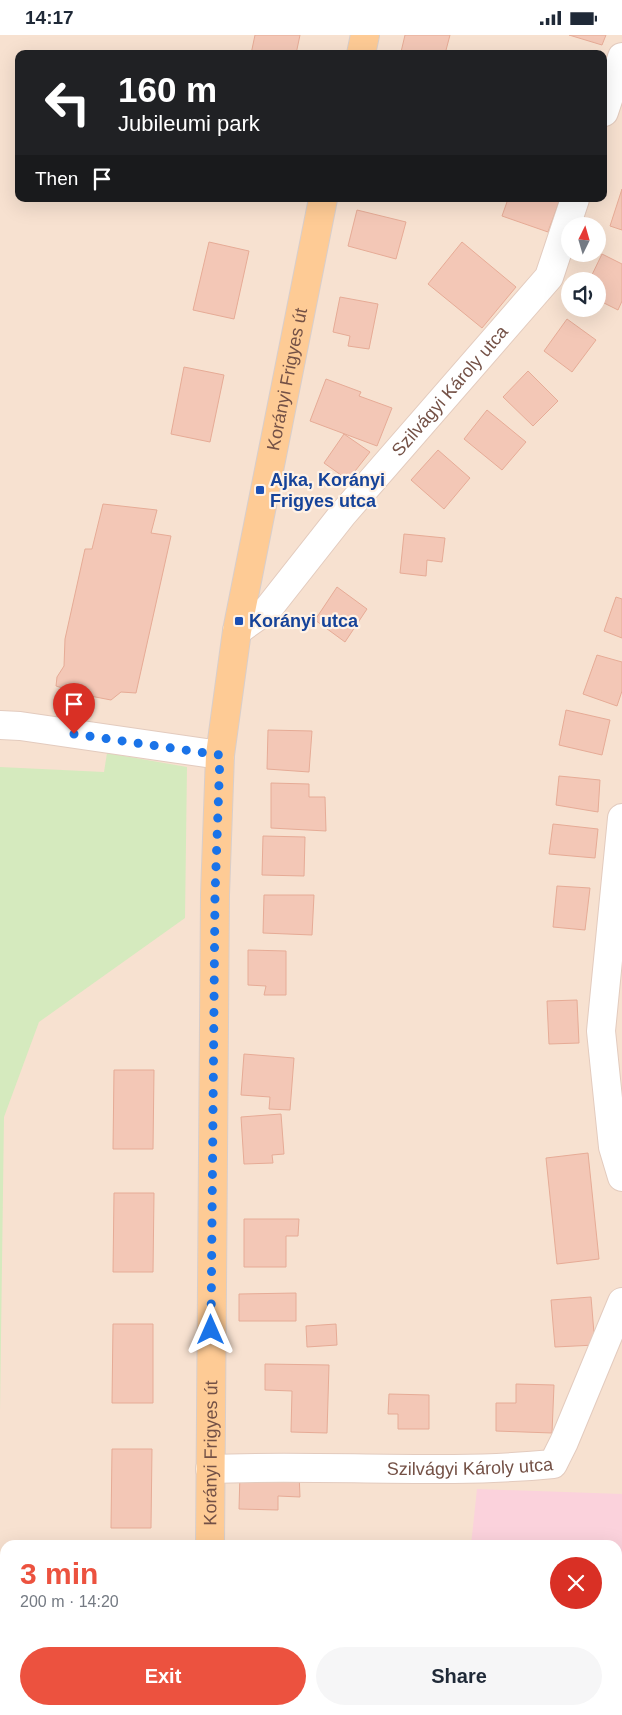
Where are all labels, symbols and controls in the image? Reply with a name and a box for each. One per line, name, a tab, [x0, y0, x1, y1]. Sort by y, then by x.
text: 14:17	[25, 7, 74, 28]
icon: left	[35, 70, 100, 135]
text: 160 m	[118, 70, 217, 109]
text: Jubileumi park	[118, 111, 260, 136]
icon: arrive	[88, 165, 116, 193]
text: Then	[35, 168, 78, 189]
north arrow	[561, 217, 606, 263]
map controls	[561, 217, 606, 317]
button: sound	[561, 272, 606, 317]
street label: Korányi Frigyes út	[263, 306, 311, 452]
street label: Szilvágyi Károly utca	[388, 321, 513, 460]
place label: Ajka, Korányi Frigyes utca	[270, 470, 385, 511]
marker: Ajka, Korányi Frigyes utca	[254, 484, 266, 496]
place label: Korányi utca	[249, 611, 359, 631]
marker: Korányi utca	[233, 615, 245, 627]
pin	[53, 683, 95, 734]
icon: arrive	[60, 690, 88, 718]
position arrow	[184, 1303, 236, 1355]
street label: Korányi Frigyes út	[200, 1380, 221, 1526]
street label: Szilvágyi Károly utca	[387, 1454, 555, 1479]
text: 3 min	[20, 1557, 98, 1590]
button: close	[550, 1557, 602, 1609]
text: 200 m · 14:20	[20, 1593, 119, 1610]
button: Exit	[20, 1647, 306, 1705]
button: Share	[316, 1647, 602, 1705]

